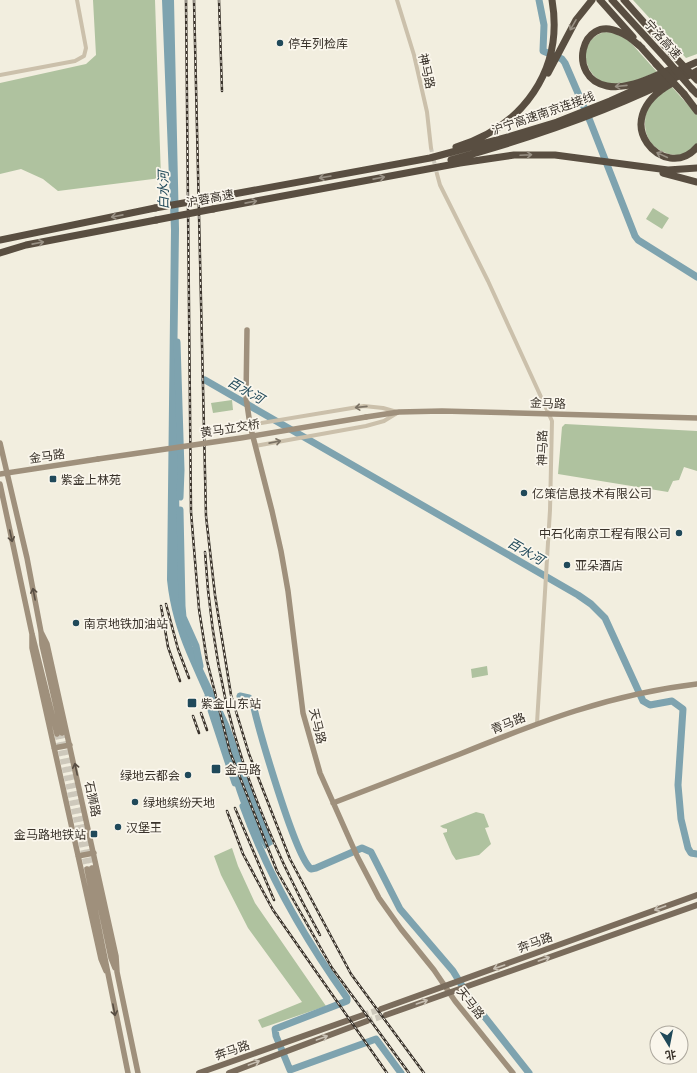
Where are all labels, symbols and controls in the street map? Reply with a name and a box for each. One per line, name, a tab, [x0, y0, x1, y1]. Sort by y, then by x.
street label: 宁洛高速	[641, 16, 685, 62]
one-way arrow	[569, 19, 576, 31]
place label: 停车列检库	[288, 36, 348, 51]
marker: 停车列检库	[275, 38, 285, 48]
street label: 神马路	[416, 52, 438, 90]
one-way arrow	[615, 82, 628, 89]
street label: 沪宁高速南京连接线	[489, 88, 597, 138]
one-way arrow	[519, 151, 532, 158]
one-way arrow	[656, 151, 668, 158]
water label: 白水河	[155, 167, 171, 210]
one-way arrow	[318, 173, 331, 181]
one-way arrow	[372, 174, 385, 182]
street label: 沪蓉高速	[185, 186, 235, 210]
one-way arrow	[245, 198, 258, 206]
one-way arrow	[111, 212, 124, 220]
one-way arrow	[31, 239, 44, 247]
water label: 百水河	[225, 373, 269, 408]
street label: 金马路	[530, 395, 566, 411]
one-way arrow	[355, 404, 368, 411]
street label: 黄马立交桥	[199, 416, 261, 440]
street label: 神马路	[534, 430, 550, 466]
one-way arrow	[269, 438, 282, 446]
street label: 金马路	[28, 446, 66, 466]
place label: 紫金上林苑	[61, 472, 121, 487]
marker: 紫金上林苑	[48, 474, 58, 484]
place label: 亿策信息技术有限公司	[532, 486, 652, 501]
marker: 亿策信息技术有限公司	[519, 488, 529, 498]
place label: 中石化南京工程有限公司	[539, 526, 671, 541]
marker: 中石化南京工程有限公司	[674, 528, 684, 538]
one-way arrow	[7, 529, 15, 542]
water label: 百水河	[505, 534, 549, 569]
place label: 亚朵酒店	[575, 558, 623, 573]
marker: 亚朵酒店	[562, 560, 572, 570]
one-way arrow	[30, 587, 38, 600]
place label: 南京地铁加油站	[84, 616, 168, 631]
marker: 南京地铁加油站	[71, 618, 81, 628]
place label: 紫金山东站	[201, 696, 261, 711]
marker: 紫金山东站	[186, 697, 198, 709]
street label: 天马路	[306, 707, 330, 745]
street label: 青马路	[488, 709, 528, 737]
place label: 金马路	[225, 762, 261, 777]
one-way arrow	[71, 763, 79, 776]
marker: 金马路	[210, 763, 222, 775]
place label: 绿地云都会	[120, 768, 180, 783]
marker: 绿地云都会	[183, 770, 193, 780]
street label: 石狮路	[82, 780, 104, 818]
place label: 绿地缤纷天地	[143, 795, 215, 810]
marker: 绿地缤纷天地	[130, 797, 140, 807]
place label: 汉堡王	[126, 820, 162, 835]
marker: 汉堡王	[113, 822, 123, 832]
place label: 金马路地铁站	[14, 827, 86, 842]
marker: 金马路地铁站	[89, 829, 99, 839]
one-way arrow	[654, 905, 667, 912]
street label: 奔马路	[516, 929, 554, 955]
one-way arrow	[537, 955, 549, 963]
one-way arrow	[493, 963, 505, 971]
street label: 天马路	[454, 984, 488, 1022]
one-way arrow	[415, 998, 428, 1005]
one-way arrow	[110, 1003, 118, 1016]
north arrow	[649, 1025, 689, 1065]
one-way arrow	[316, 1033, 328, 1041]
street label: 奔马路	[213, 1037, 251, 1063]
text: 北	[664, 1047, 677, 1063]
one-way arrow	[247, 1058, 259, 1066]

